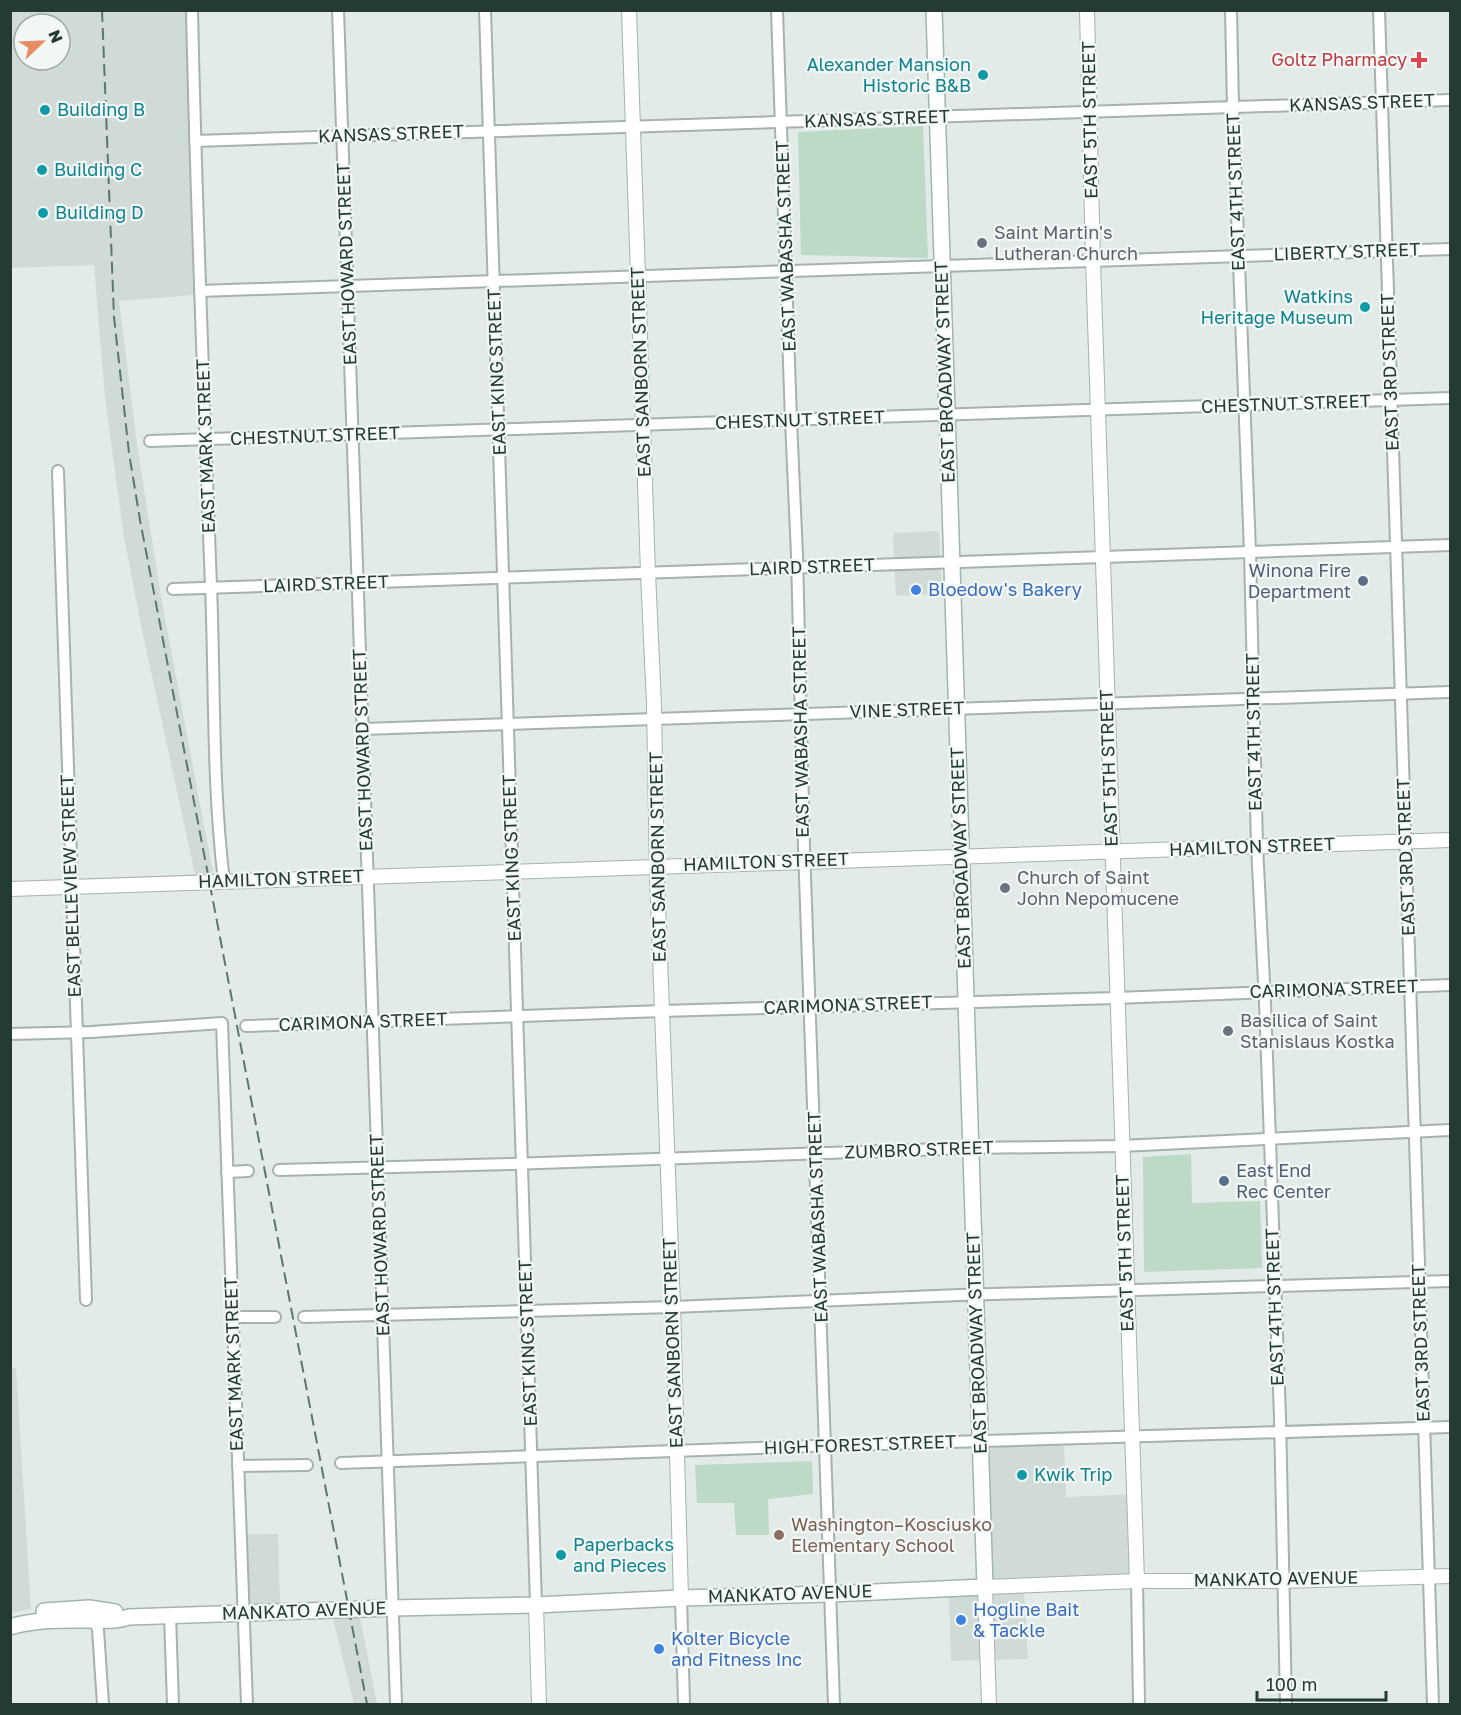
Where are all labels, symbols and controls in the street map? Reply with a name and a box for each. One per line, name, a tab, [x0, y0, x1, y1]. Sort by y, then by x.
north arrow	[12, 12, 72, 72]
text: N	[44, 27, 67, 46]
street label: EAST 5TH STREET	[1077, 41, 1101, 199]
place label: Goltz Pharmacy	[1271, 48, 1407, 70]
place label: Alexander Mansion Historic B&B	[807, 53, 971, 96]
marker: Goltz Pharmacy	[1412, 53, 1426, 67]
marker: Alexander Mansion Historic B&B	[976, 68, 990, 82]
street label: KANSAS STREET	[1289, 88, 1435, 116]
place label: Building B	[57, 98, 145, 120]
marker: Building B	[38, 103, 52, 117]
street label: KANSAS STREET	[804, 104, 950, 132]
street label: EAST 4TH STREET	[1221, 113, 1249, 271]
street label: KANSAS STREET	[318, 119, 464, 147]
street label: EAST WABASHA STREET	[770, 140, 800, 352]
place label: Building C	[54, 158, 142, 180]
marker: Building C	[35, 163, 49, 177]
street label: EAST HOWARD STREET	[331, 163, 361, 366]
place label: Building D	[55, 201, 144, 223]
marker: Building D	[36, 206, 50, 220]
place label: Saint Martin's Lutheran Church	[994, 221, 1138, 264]
marker: Saint Martin's Lutheran Church	[975, 236, 989, 250]
street label: LIBERTY STREET	[1273, 237, 1421, 265]
street label: EAST BROADWAY STREET	[929, 261, 959, 483]
street label: EAST SANBORN STREET	[625, 266, 655, 478]
place label: Watkins Heritage Museum	[1200, 285, 1353, 328]
street label: EAST KING STREET	[482, 288, 510, 456]
street label: EAST 3RD STREET	[1375, 293, 1403, 451]
marker: Watkins Heritage Museum	[1358, 300, 1372, 314]
street label: EAST MARK STREET	[191, 358, 219, 534]
street label: CHESTNUT STREET	[1201, 389, 1371, 417]
street label: CHESTNUT STREET	[715, 405, 885, 433]
street label: CHESTNUT STREET	[230, 421, 400, 449]
street label: LAIRD STREET	[749, 553, 875, 579]
place label: Winona Fire Department	[1248, 559, 1351, 602]
street label: LAIRD STREET	[263, 570, 389, 596]
marker: Winona Fire Department	[1356, 574, 1370, 588]
place label: Bloedow's Bakery	[928, 578, 1082, 600]
marker: Bloedow's Bakery	[909, 583, 923, 597]
street label: EAST WABASHA STREET	[787, 626, 813, 838]
street label: EAST HOWARD STREET	[347, 649, 377, 852]
street label: EAST 4TH STREET	[1241, 653, 1265, 811]
street label: EAST 5TH STREET	[1094, 689, 1122, 847]
street label: VINE STREET	[849, 696, 965, 722]
street label: EAST BROADWAY STREET	[945, 747, 975, 969]
street label: EAST SANBORN STREET	[644, 751, 670, 963]
street label: EAST BELLEVIEW STREET	[55, 774, 85, 998]
street label: EAST KING STREET	[497, 774, 525, 942]
street label: EAST 3RD STREET	[1391, 778, 1419, 936]
street label: HAMILTON STREET	[1169, 832, 1335, 860]
street label: HAMILTON STREET	[683, 847, 849, 875]
street label: HAMILTON STREET	[198, 864, 364, 892]
place label: Church of Saint John Nepomucene	[1017, 866, 1179, 909]
marker: Church of Saint John Nepomucene	[998, 881, 1012, 895]
street label: CARIMONA STREET	[1249, 974, 1419, 1002]
street label: CARIMONA STREET	[763, 990, 933, 1018]
street label: CARIMONA STREET	[278, 1007, 448, 1035]
place label: Basilica of Saint Stanislaus Kostka	[1240, 1009, 1395, 1052]
marker: Basilica of Saint Stanislaus Kostka	[1221, 1024, 1235, 1038]
street label: EAST WABASHA STREET	[802, 1111, 832, 1323]
street label: EAST HOWARD STREET	[364, 1134, 394, 1337]
street label: ZUMBRO STREET	[844, 1135, 994, 1163]
place label: East End Rec Center	[1236, 1159, 1331, 1202]
street label: EAST 5TH STREET	[1110, 1174, 1138, 1332]
marker: East End Rec Center	[1217, 1174, 1231, 1188]
street label: EAST 4TH STREET	[1260, 1228, 1288, 1386]
street label: EAST BROADWAY STREET	[961, 1232, 991, 1454]
street label: EAST SANBORN STREET	[657, 1237, 687, 1449]
street label: EAST KING STREET	[513, 1259, 541, 1427]
street label: EAST 3RD STREET	[1406, 1264, 1434, 1422]
street label: EAST MARK STREET	[219, 1276, 247, 1452]
street label: HIGH FOREST STREET	[763, 1430, 956, 1458]
place label: Kwik Trip	[1034, 1463, 1112, 1485]
marker: Kwik Trip	[1015, 1468, 1029, 1482]
place label: Washington–Kosciusko Elementary School	[791, 1513, 992, 1556]
marker: Washington–Kosciusko Elementary School	[772, 1528, 786, 1542]
place label: Paperbacks and Pieces	[573, 1533, 674, 1576]
marker: Paperbacks and Pieces	[554, 1548, 568, 1562]
street label: MANKATO AVENUE	[1194, 1566, 1358, 1590]
street label: MANKATO AVENUE	[707, 1579, 873, 1607]
street label: MANKATO AVENUE	[221, 1596, 387, 1624]
place label: Hogline Bait & Tackle	[973, 1598, 1079, 1641]
marker: Hogline Bait & Tackle	[954, 1613, 968, 1627]
place label: Kolter Bicycle and Fitness Inc	[671, 1627, 802, 1670]
marker: Kolter Bicycle and Fitness Inc	[652, 1642, 666, 1656]
scale bar	[1257, 1664, 1386, 1702]
text: 100 m	[1266, 1673, 1317, 1695]

